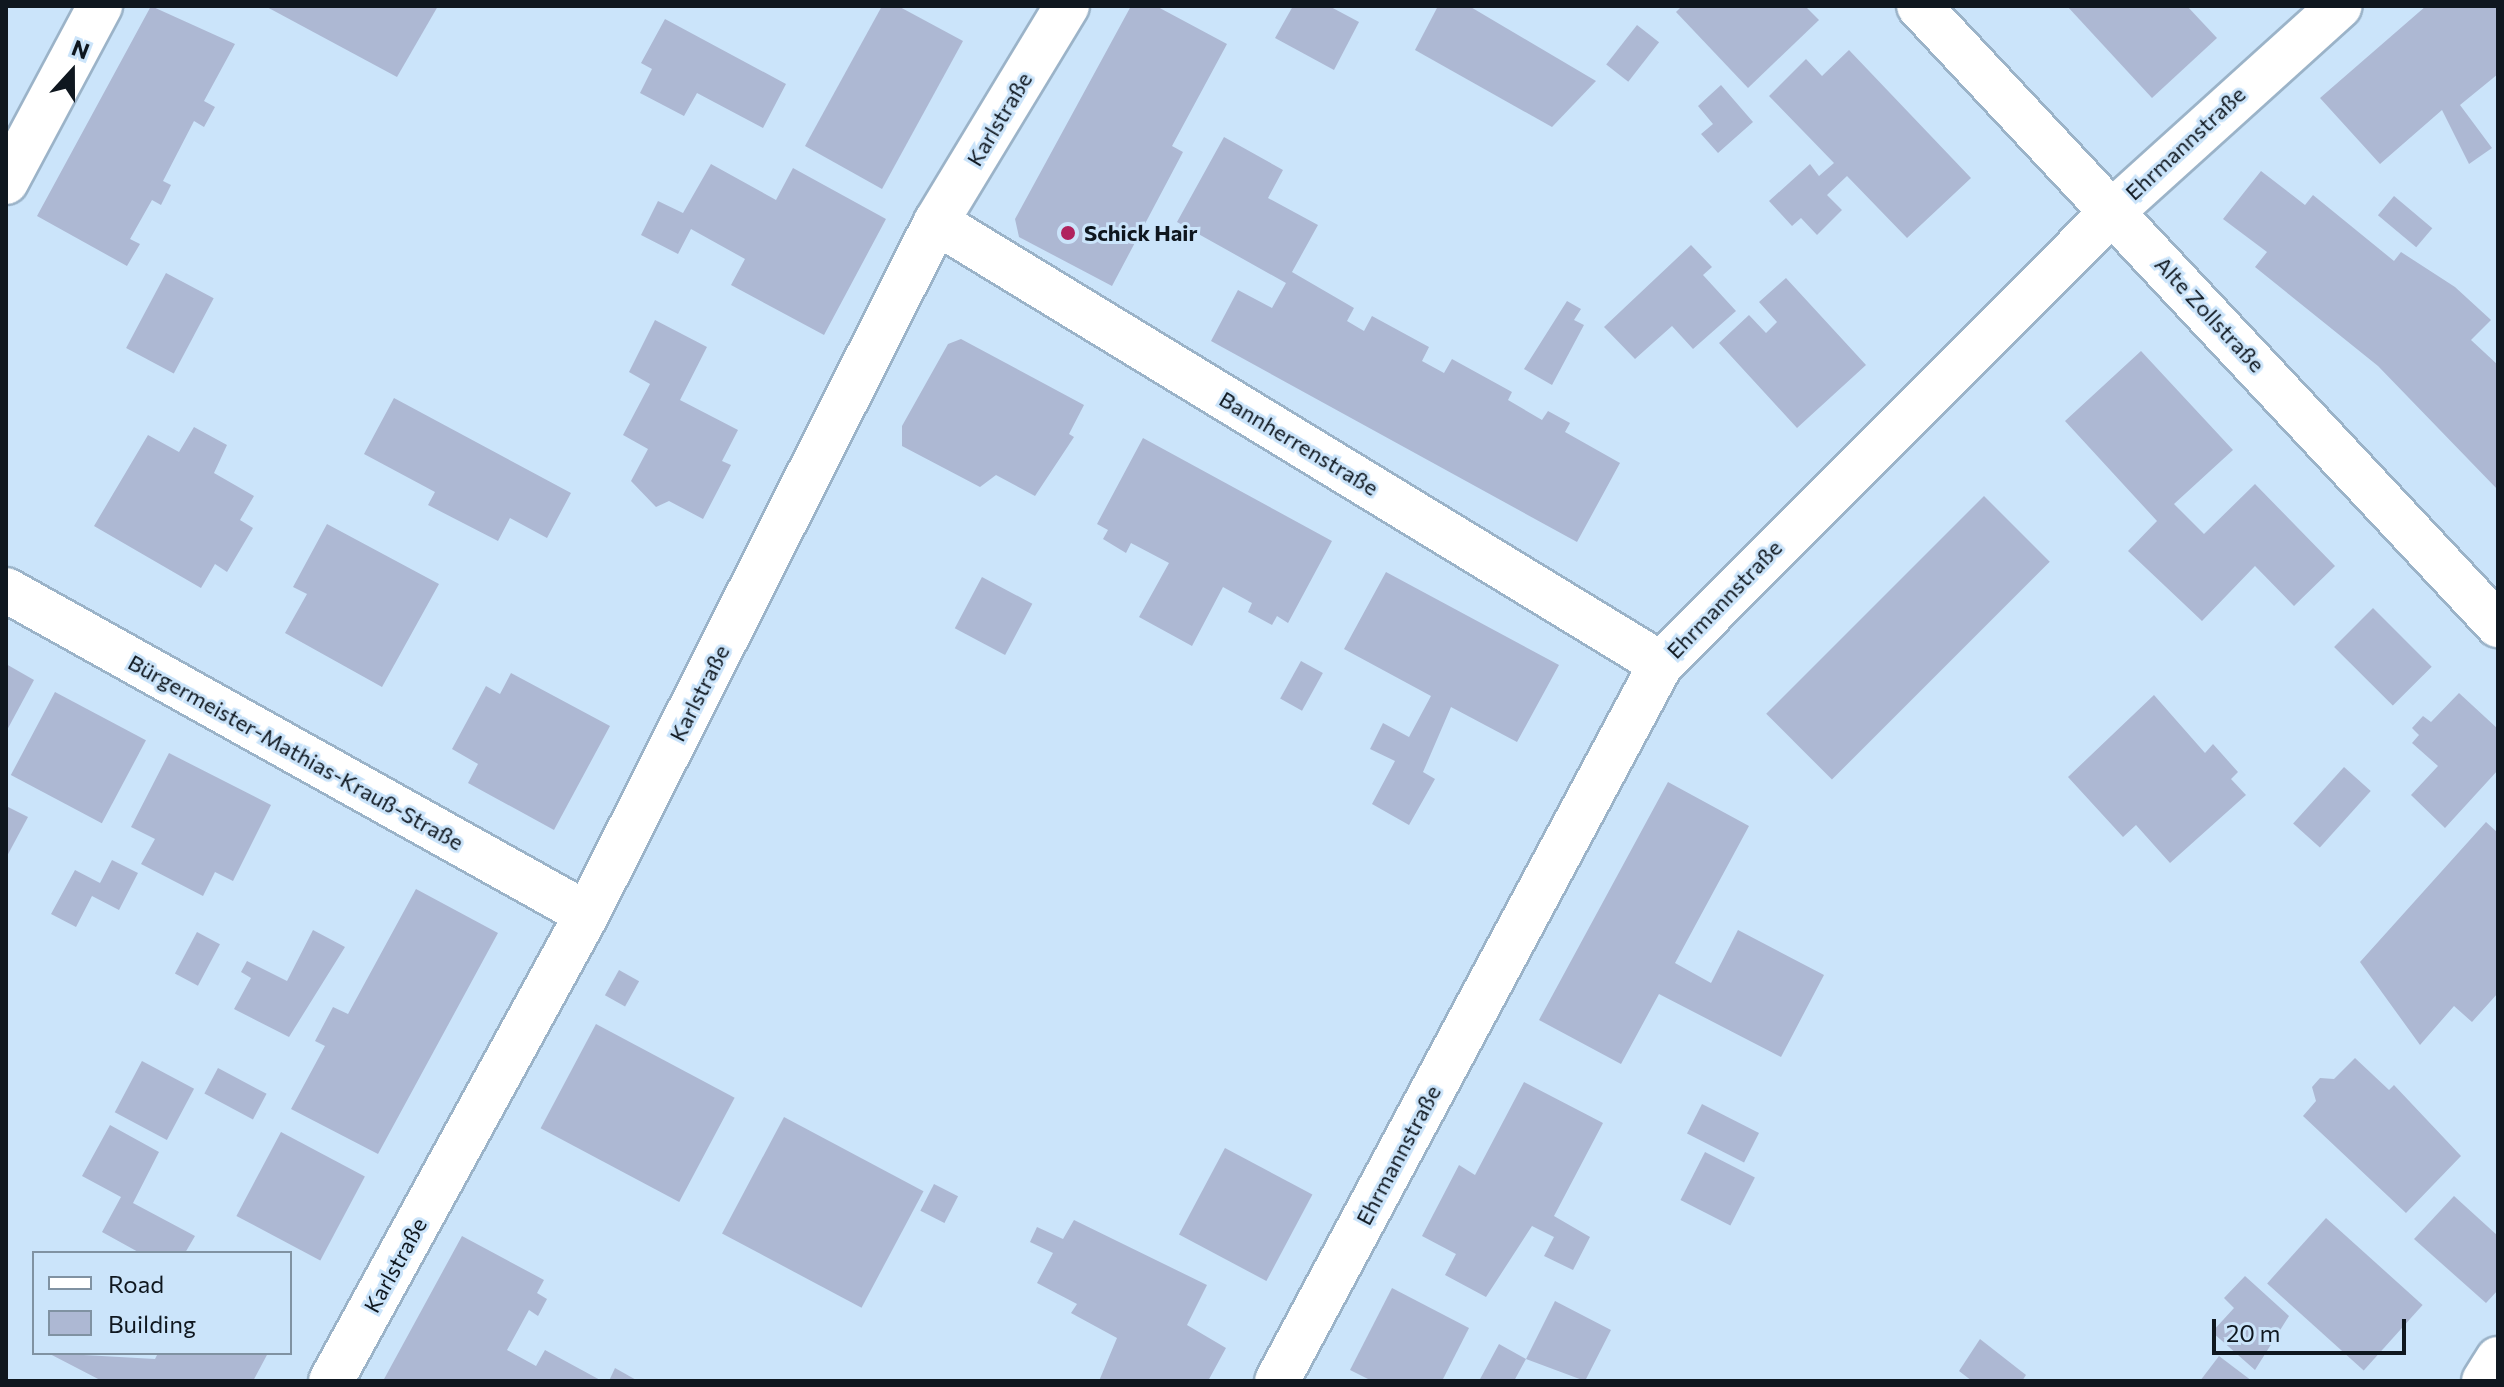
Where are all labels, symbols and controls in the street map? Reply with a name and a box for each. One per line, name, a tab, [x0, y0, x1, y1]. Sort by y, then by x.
north arrow	[32, 32, 112, 112]
text: N	[68, 34, 93, 65]
street label: Karlstraße	[961, 67, 1037, 171]
street label: Ehrmannstraße	[2120, 81, 2250, 205]
place label: Schick Hair	[1084, 220, 1198, 246]
marker: Schick Hair	[1059, 224, 1077, 242]
street label: Alte Zollstraße	[2150, 251, 2270, 377]
street label: Bannherrenstraße	[1215, 385, 1383, 501]
street label: Ehrmannstraße	[1661, 534, 1787, 664]
street label: Karlstraße	[663, 640, 735, 746]
street label: Bürgermeister-Mathias-Krauß-Straße	[124, 649, 468, 855]
street label: Ehrmannstraße	[1350, 1081, 1446, 1229]
street label: Karlstraße	[358, 1213, 432, 1317]
legend	[32, 1251, 292, 1355]
text: Road	[108, 1269, 164, 1298]
scale bar	[2216, 1303, 2410, 1353]
text: Building	[108, 1309, 196, 1338]
text: 20 m	[2226, 1318, 2280, 1347]

